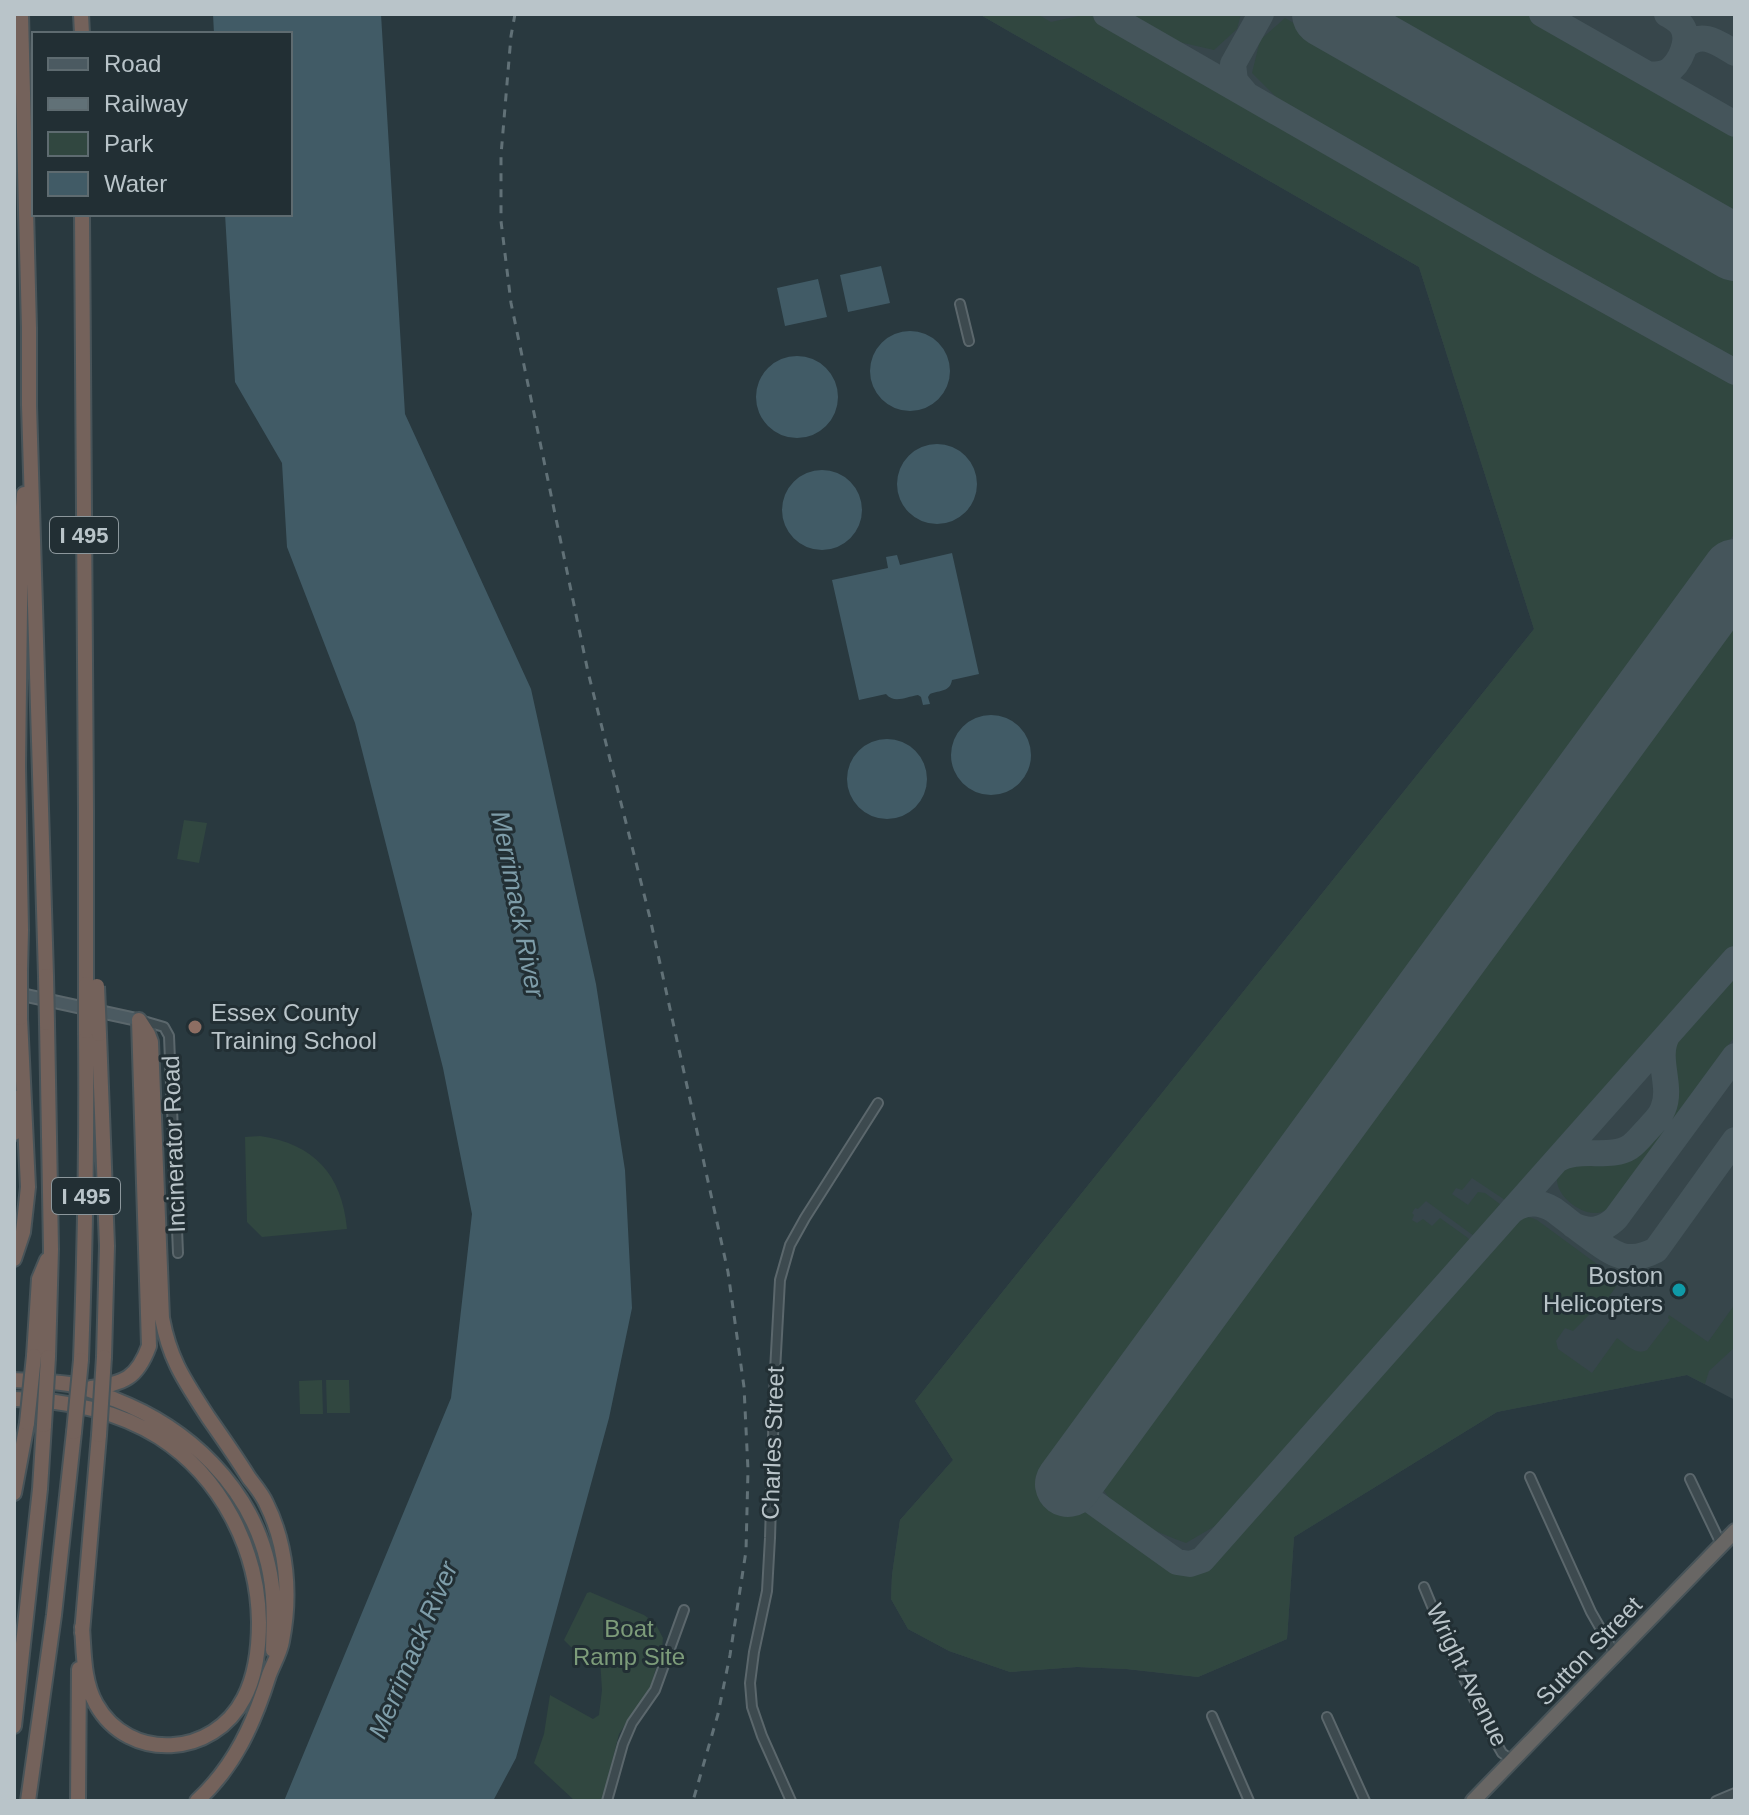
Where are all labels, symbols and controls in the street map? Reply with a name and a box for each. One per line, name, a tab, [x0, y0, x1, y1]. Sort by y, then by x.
legend	[32, 32, 292, 216]
text: Road	[104, 50, 161, 77]
text: Railway	[104, 90, 188, 117]
text: Park	[104, 130, 154, 157]
text: Water	[104, 170, 167, 197]
road number: I 495	[50, 517, 118, 553]
water label: Merrimack River	[485, 808, 551, 1001]
place label: Essex County Training School	[211, 999, 377, 1054]
marker: Essex County Training School	[186, 1018, 204, 1036]
street label: Incinerator Road	[157, 1055, 190, 1233]
road number: I 495	[52, 1178, 120, 1214]
place label: Boston Helicopters	[1543, 1262, 1663, 1317]
marker: Boston Helicopters	[1670, 1281, 1688, 1299]
street label: Charles Street	[756, 1366, 789, 1520]
water label: Merrimack River	[362, 1556, 464, 1743]
street label: Sutton Street	[1530, 1591, 1647, 1710]
street label: Wright Avenue	[1421, 1599, 1514, 1750]
park label: Boat Ramp Site	[573, 1615, 685, 1670]

